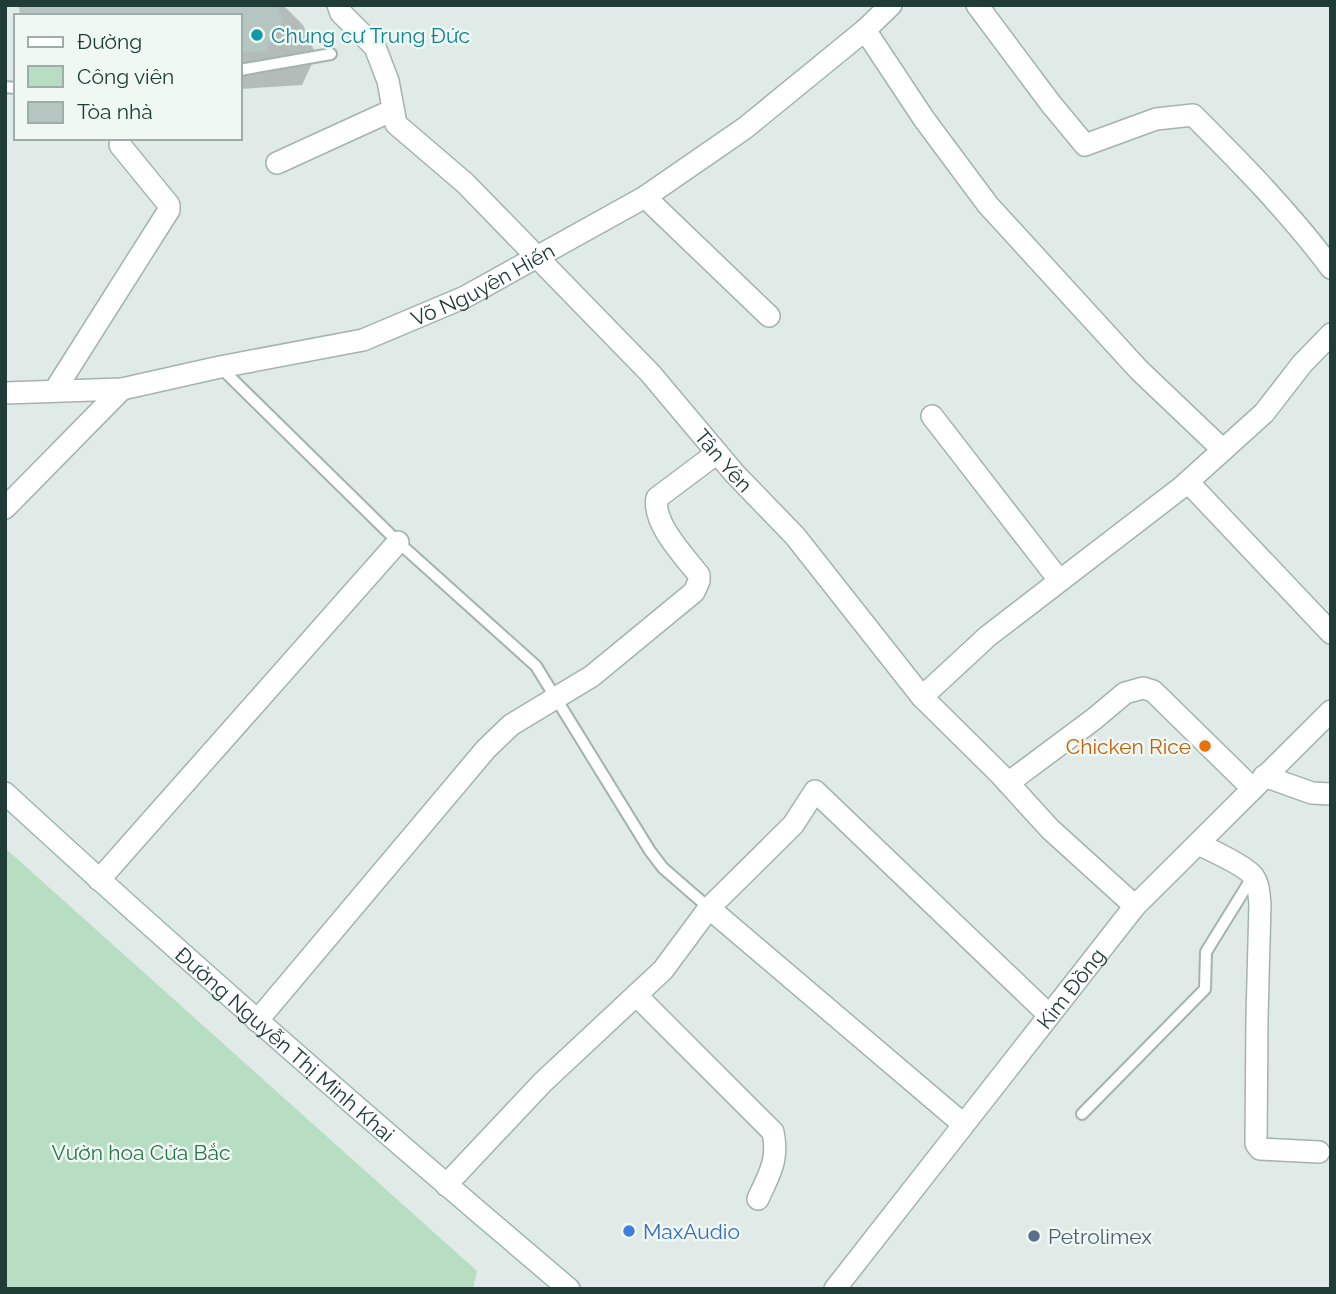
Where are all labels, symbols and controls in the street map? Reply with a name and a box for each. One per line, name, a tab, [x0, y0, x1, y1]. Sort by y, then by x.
legend	[14, 14, 242, 140]
place label: Chung cư Trung Đức	[271, 23, 470, 48]
marker: Chung cư Trung Đức	[249, 27, 265, 43]
text: Đường	[77, 29, 142, 54]
text: Công viên	[77, 64, 174, 89]
text: Tòa nhà	[77, 99, 153, 124]
street label: Võ Nguyên Hiến	[407, 237, 559, 331]
street label: Tân Yên	[690, 424, 758, 497]
place label: Chicken Rice	[1066, 734, 1191, 759]
marker: Chicken Rice	[1197, 738, 1213, 754]
street label: Đường Nguyễn Thị Minh Khai	[170, 941, 399, 1146]
street label: Kim Đồng	[1031, 943, 1110, 1034]
park label: Vườn hoa Cửa Bắc	[51, 1140, 231, 1165]
place label: MaxAudio	[643, 1219, 740, 1244]
marker: MaxAudio	[621, 1223, 637, 1239]
place label: Petrolimex	[1048, 1224, 1152, 1249]
marker: Petrolimex	[1026, 1228, 1042, 1244]

